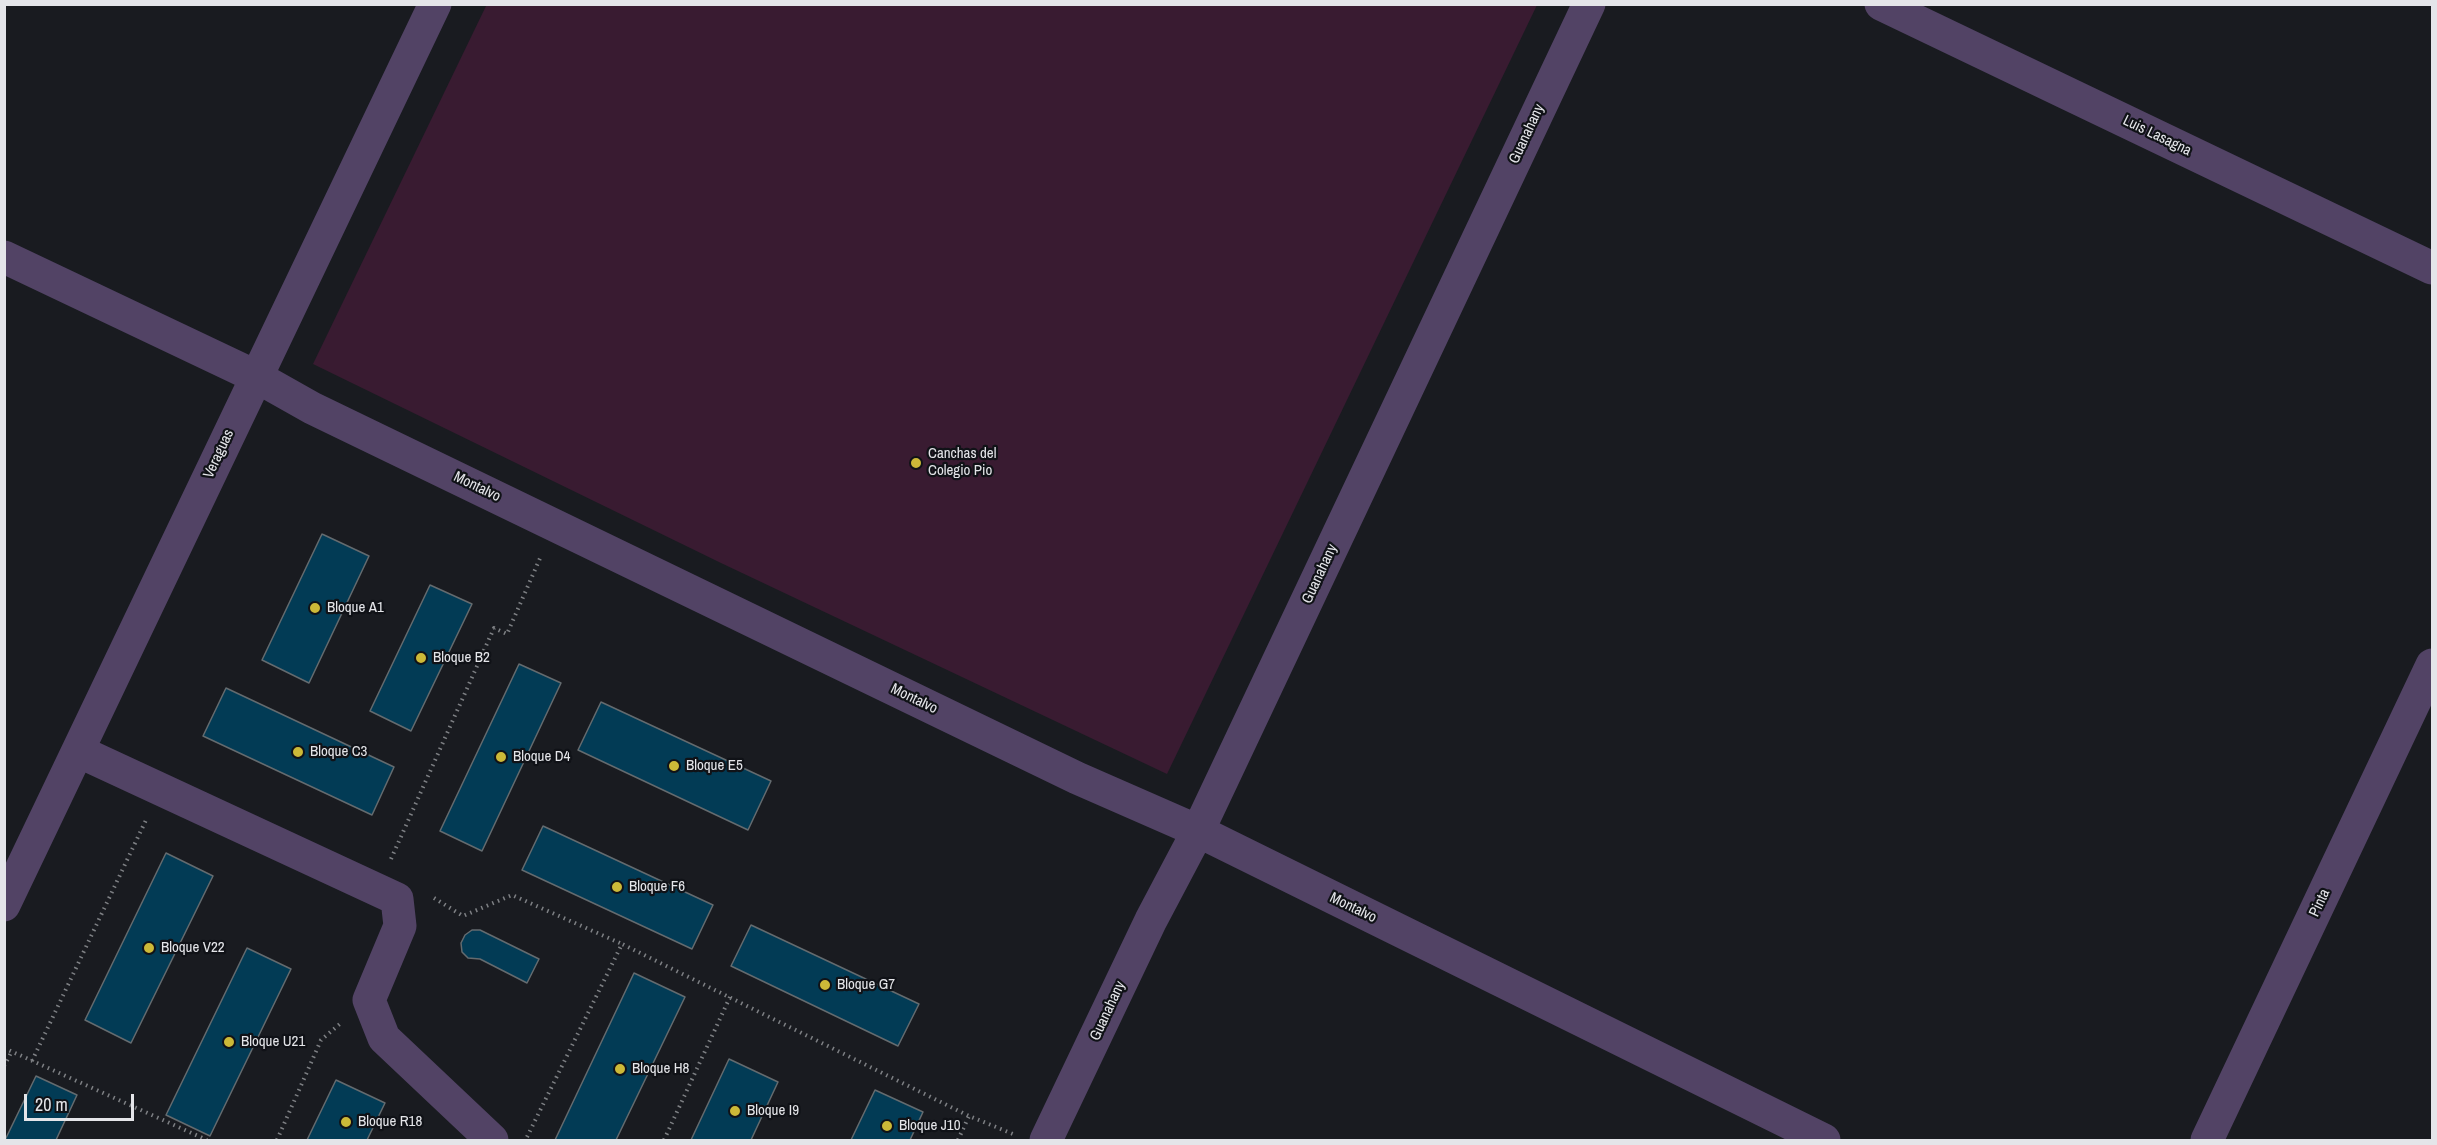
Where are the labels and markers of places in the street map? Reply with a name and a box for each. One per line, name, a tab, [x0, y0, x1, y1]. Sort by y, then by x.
place label: Canchas del Colegio Pio	[928, 445, 996, 480]
marker: Canchas del Colegio Pio	[909, 456, 923, 470]
place label: Bloque A1	[327, 599, 384, 617]
marker: Bloque A1	[308, 601, 322, 615]
place label: Bloque B2	[433, 649, 490, 667]
marker: Bloque B2	[414, 651, 428, 665]
place label: Bloque C3	[310, 743, 367, 761]
marker: Bloque C3	[291, 745, 305, 759]
place label: Bloque D4	[513, 748, 570, 766]
marker: Bloque D4	[494, 750, 508, 764]
place label: Bloque E5	[686, 757, 743, 775]
marker: Bloque E5	[667, 759, 681, 773]
place label: Bloque F6	[629, 878, 685, 896]
marker: Bloque F6	[610, 880, 624, 894]
place label: Bloque V22	[161, 939, 225, 957]
marker: Bloque V22	[142, 941, 156, 955]
place label: Bloque G7	[837, 976, 895, 994]
marker: Bloque G7	[818, 978, 832, 992]
place label: Bloque U21	[241, 1033, 305, 1051]
marker: Bloque U21	[222, 1035, 236, 1049]
place label: Bloque H8	[632, 1060, 689, 1078]
marker: Bloque H8	[613, 1062, 627, 1076]
place label: Bloque I9	[747, 1102, 799, 1120]
marker: Bloque I9	[728, 1104, 742, 1118]
place label: Bloque R18	[358, 1113, 422, 1131]
marker: Bloque R18	[339, 1115, 353, 1129]
place label: Bloque J10	[899, 1117, 961, 1135]
marker: Bloque J10	[880, 1119, 894, 1133]

